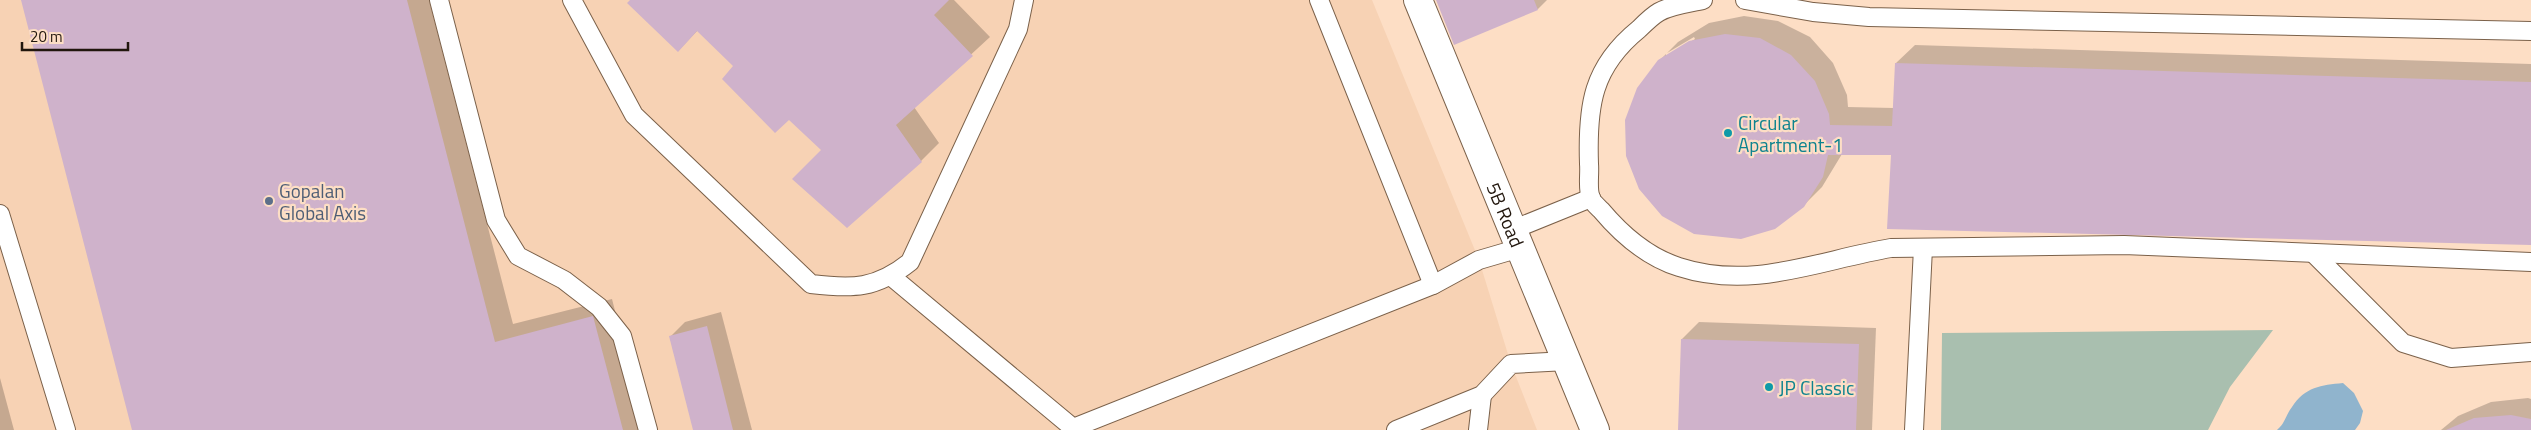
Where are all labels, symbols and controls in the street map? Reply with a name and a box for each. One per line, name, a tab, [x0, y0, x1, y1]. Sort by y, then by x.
scale bar	[22, 20, 129, 52]
text: 20 m	[30, 25, 63, 48]
place label: Circular Apartment-1	[1738, 108, 1843, 159]
marker: Circular Apartment-1	[1722, 127, 1734, 139]
place label: Gopalan Global Axis	[279, 176, 366, 227]
street label: 5B Road	[1480, 178, 1533, 251]
marker: Gopalan Global Axis	[263, 195, 275, 207]
place label: JP Classic	[1779, 373, 1854, 402]
marker: JP Classic	[1763, 381, 1775, 393]

